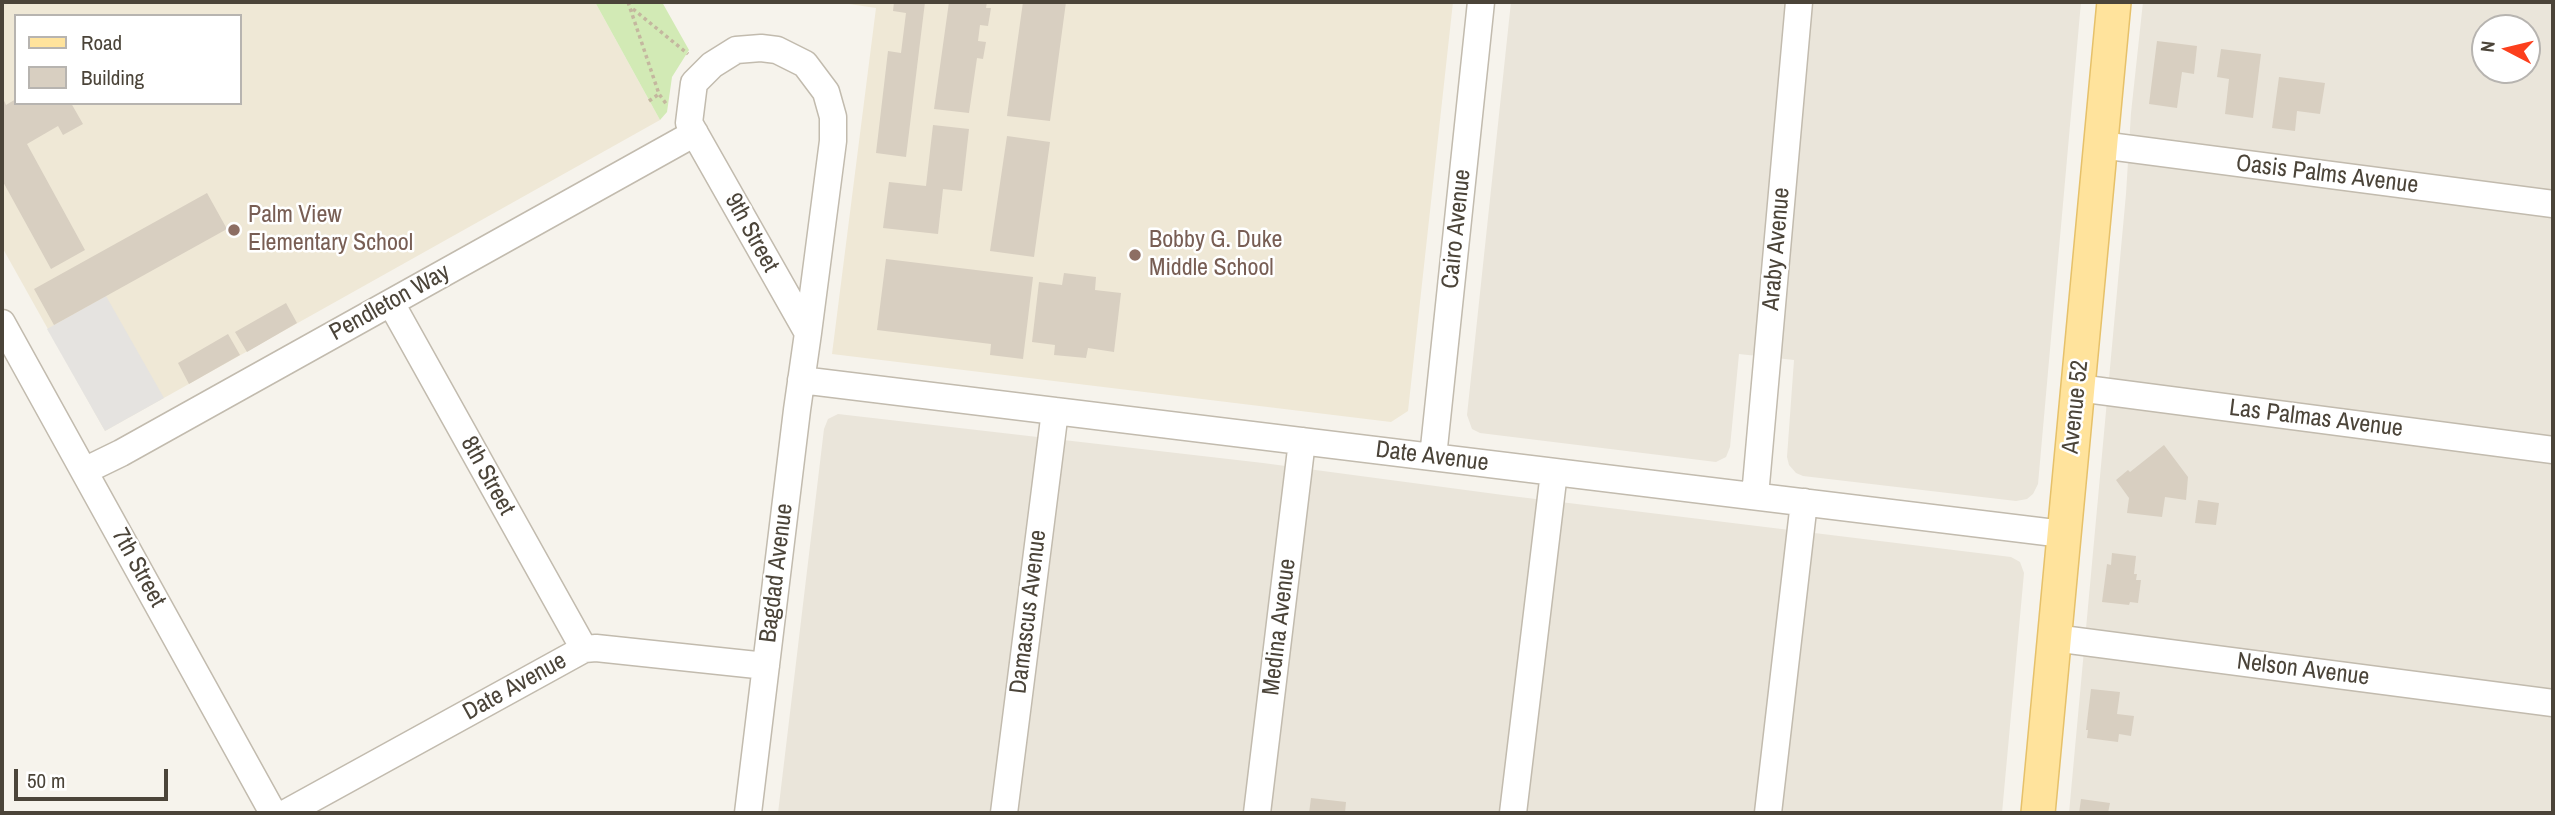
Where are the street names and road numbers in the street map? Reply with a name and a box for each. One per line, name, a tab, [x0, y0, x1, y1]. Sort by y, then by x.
street label: Oasis Palms Avenue	[2234, 150, 2420, 200]
street label: Cairo Avenue	[1436, 168, 1478, 290]
street label: Araby Avenue	[1757, 186, 1797, 312]
street label: 9th Street	[718, 189, 784, 277]
street label: Pendleton Way	[325, 258, 455, 348]
street label: Avenue 52	[2057, 359, 2095, 455]
street label: Las Palmas Avenue	[2228, 394, 2404, 444]
street label: 8th Street	[454, 432, 520, 520]
street label: Date Avenue	[1374, 436, 1490, 478]
street label: Bagdad Avenue	[754, 502, 800, 644]
street label: 7th Street	[105, 524, 171, 612]
street label: Damascus Avenue	[1005, 528, 1053, 696]
street label: Medina Avenue	[1257, 557, 1303, 697]
street label: Date Avenue	[458, 647, 572, 727]
street label: Nelson Avenue	[2235, 648, 2371, 692]

